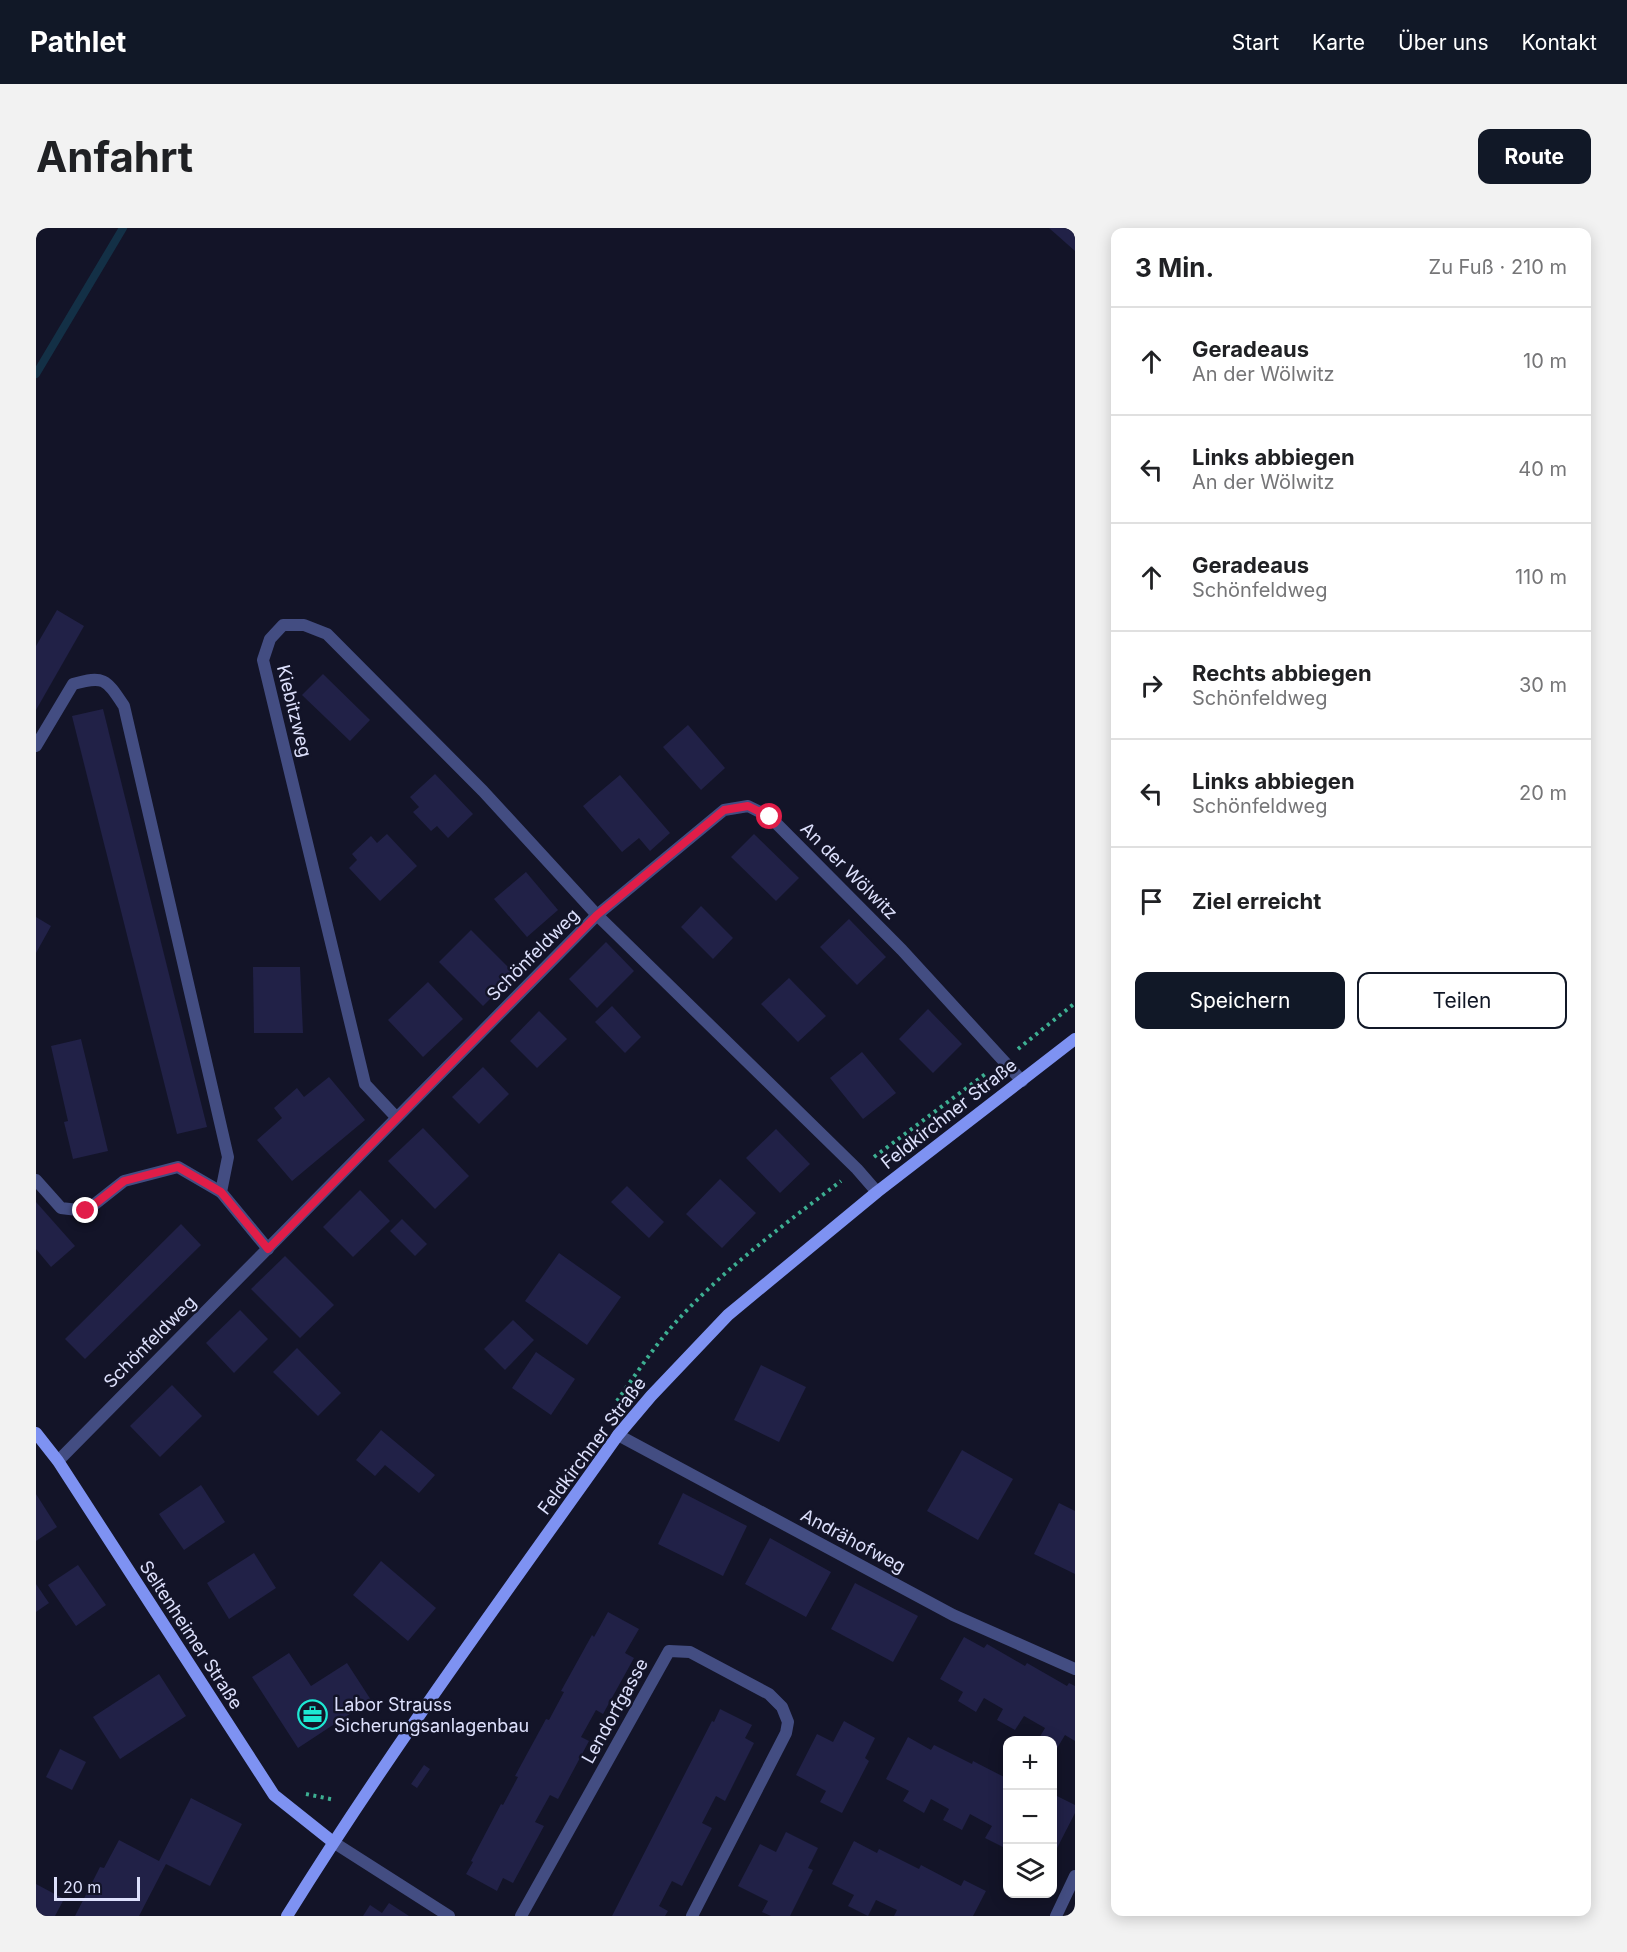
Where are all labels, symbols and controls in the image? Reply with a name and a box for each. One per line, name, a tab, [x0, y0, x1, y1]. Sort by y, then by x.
text: Pathlet	[30, 25, 126, 59]
text: Start	[1232, 30, 1279, 55]
text: Karte	[1312, 30, 1365, 55]
text: Über uns	[1398, 30, 1489, 55]
text: Kontakt	[1522, 30, 1597, 55]
button: Route	[1478, 129, 1591, 184]
text: Anfahrt	[36, 131, 193, 182]
text: 3 Min.	[1135, 252, 1214, 283]
text: Zu Fuß · 210 m	[1429, 255, 1567, 279]
text: Geradeaus	[1192, 336, 1309, 362]
icon: ahead	[1135, 345, 1168, 378]
text: 10 m	[1523, 349, 1567, 373]
text: An der Wölwitz	[1192, 362, 1335, 386]
text: Links abbiegen	[1192, 444, 1355, 470]
icon: left	[1135, 453, 1168, 486]
text: 40 m	[1518, 457, 1567, 481]
text: An der Wölwitz	[1192, 470, 1335, 494]
text: Geradeaus	[1192, 552, 1309, 578]
icon: ahead	[1135, 561, 1168, 594]
text: 110 m	[1515, 565, 1567, 589]
text: Schönfeldweg	[1192, 578, 1327, 602]
text: Rechts abbiegen	[1192, 660, 1372, 686]
street label: Kiebitzweg	[273, 663, 316, 759]
icon: right	[1135, 669, 1168, 702]
text: 30 m	[1519, 673, 1567, 697]
text: Schönfeldweg	[1192, 686, 1327, 710]
text: Links abbiegen	[1192, 768, 1355, 794]
icon: left	[1135, 777, 1168, 810]
text: 20 m	[1519, 781, 1567, 805]
text: Schönfeldweg	[1192, 794, 1327, 818]
route start	[756, 803, 782, 829]
street label: An der Wölwitz	[797, 818, 902, 923]
icon: arrive	[1135, 885, 1168, 918]
text: Ziel erreicht	[1192, 888, 1321, 914]
street label: Schönfeldweg	[482, 904, 583, 1005]
button: Speichern	[1135, 972, 1345, 1029]
button: Teilen	[1357, 972, 1567, 1029]
street label: Feldkirchner Straße	[877, 1054, 1021, 1173]
route end	[72, 1197, 98, 1223]
street label: Schönfeldweg	[99, 1291, 200, 1392]
street label: Feldkirchner Straße	[533, 1373, 650, 1518]
street label: Andrähofweg	[797, 1504, 909, 1577]
street label: Seltenheimer Straße	[135, 1556, 247, 1713]
street label: Lendorfgasse	[577, 1655, 652, 1767]
place label: Labor Strauss Sicherungsanlagenbau	[334, 1694, 529, 1736]
office icon: Labor Strauss Sicherungsanlagenbau	[297, 1699, 329, 1731]
map controls	[1003, 1736, 1057, 1898]
button: +	[1003, 1736, 1057, 1790]
button: −	[1003, 1790, 1057, 1844]
button: layers	[1003, 1844, 1057, 1898]
scale bar	[54, 1874, 140, 1902]
text: 20 m	[63, 1877, 101, 1897]

